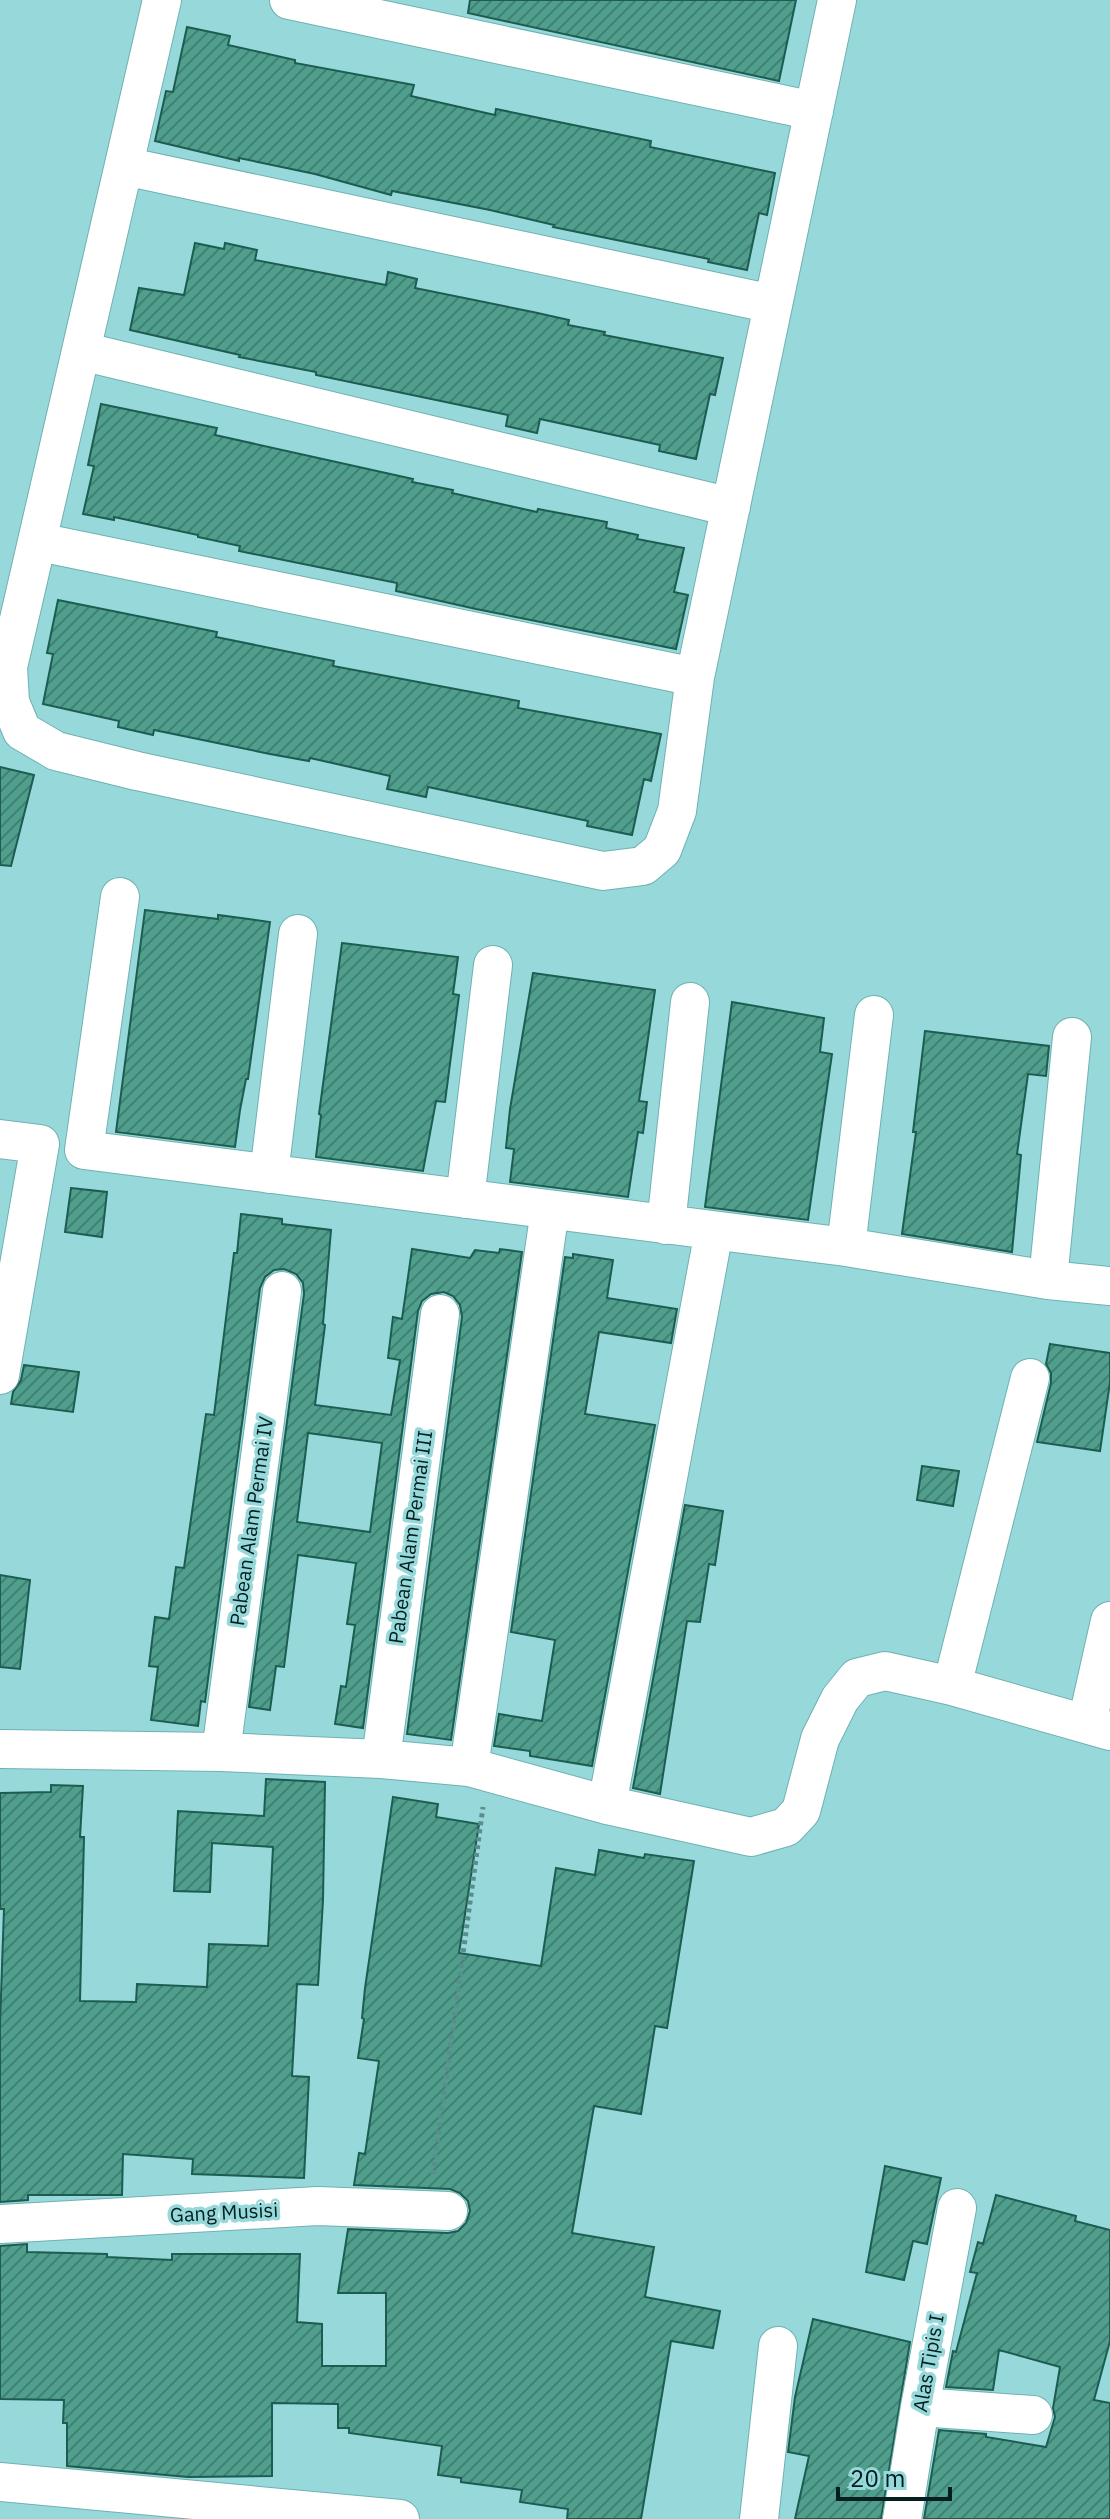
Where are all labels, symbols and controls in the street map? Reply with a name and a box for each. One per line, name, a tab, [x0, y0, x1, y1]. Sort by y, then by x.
street label: Pabean Alam Permai IV	[223, 1415, 279, 1627]
street label: Pabean Alam Permai III	[382, 1429, 438, 1645]
street label: Gang Musisi	[169, 2196, 279, 2228]
street label: Alas Tipis I	[906, 2312, 950, 2414]
scale bar	[838, 2451, 950, 2501]
text: 20 m	[850, 2462, 905, 2494]

